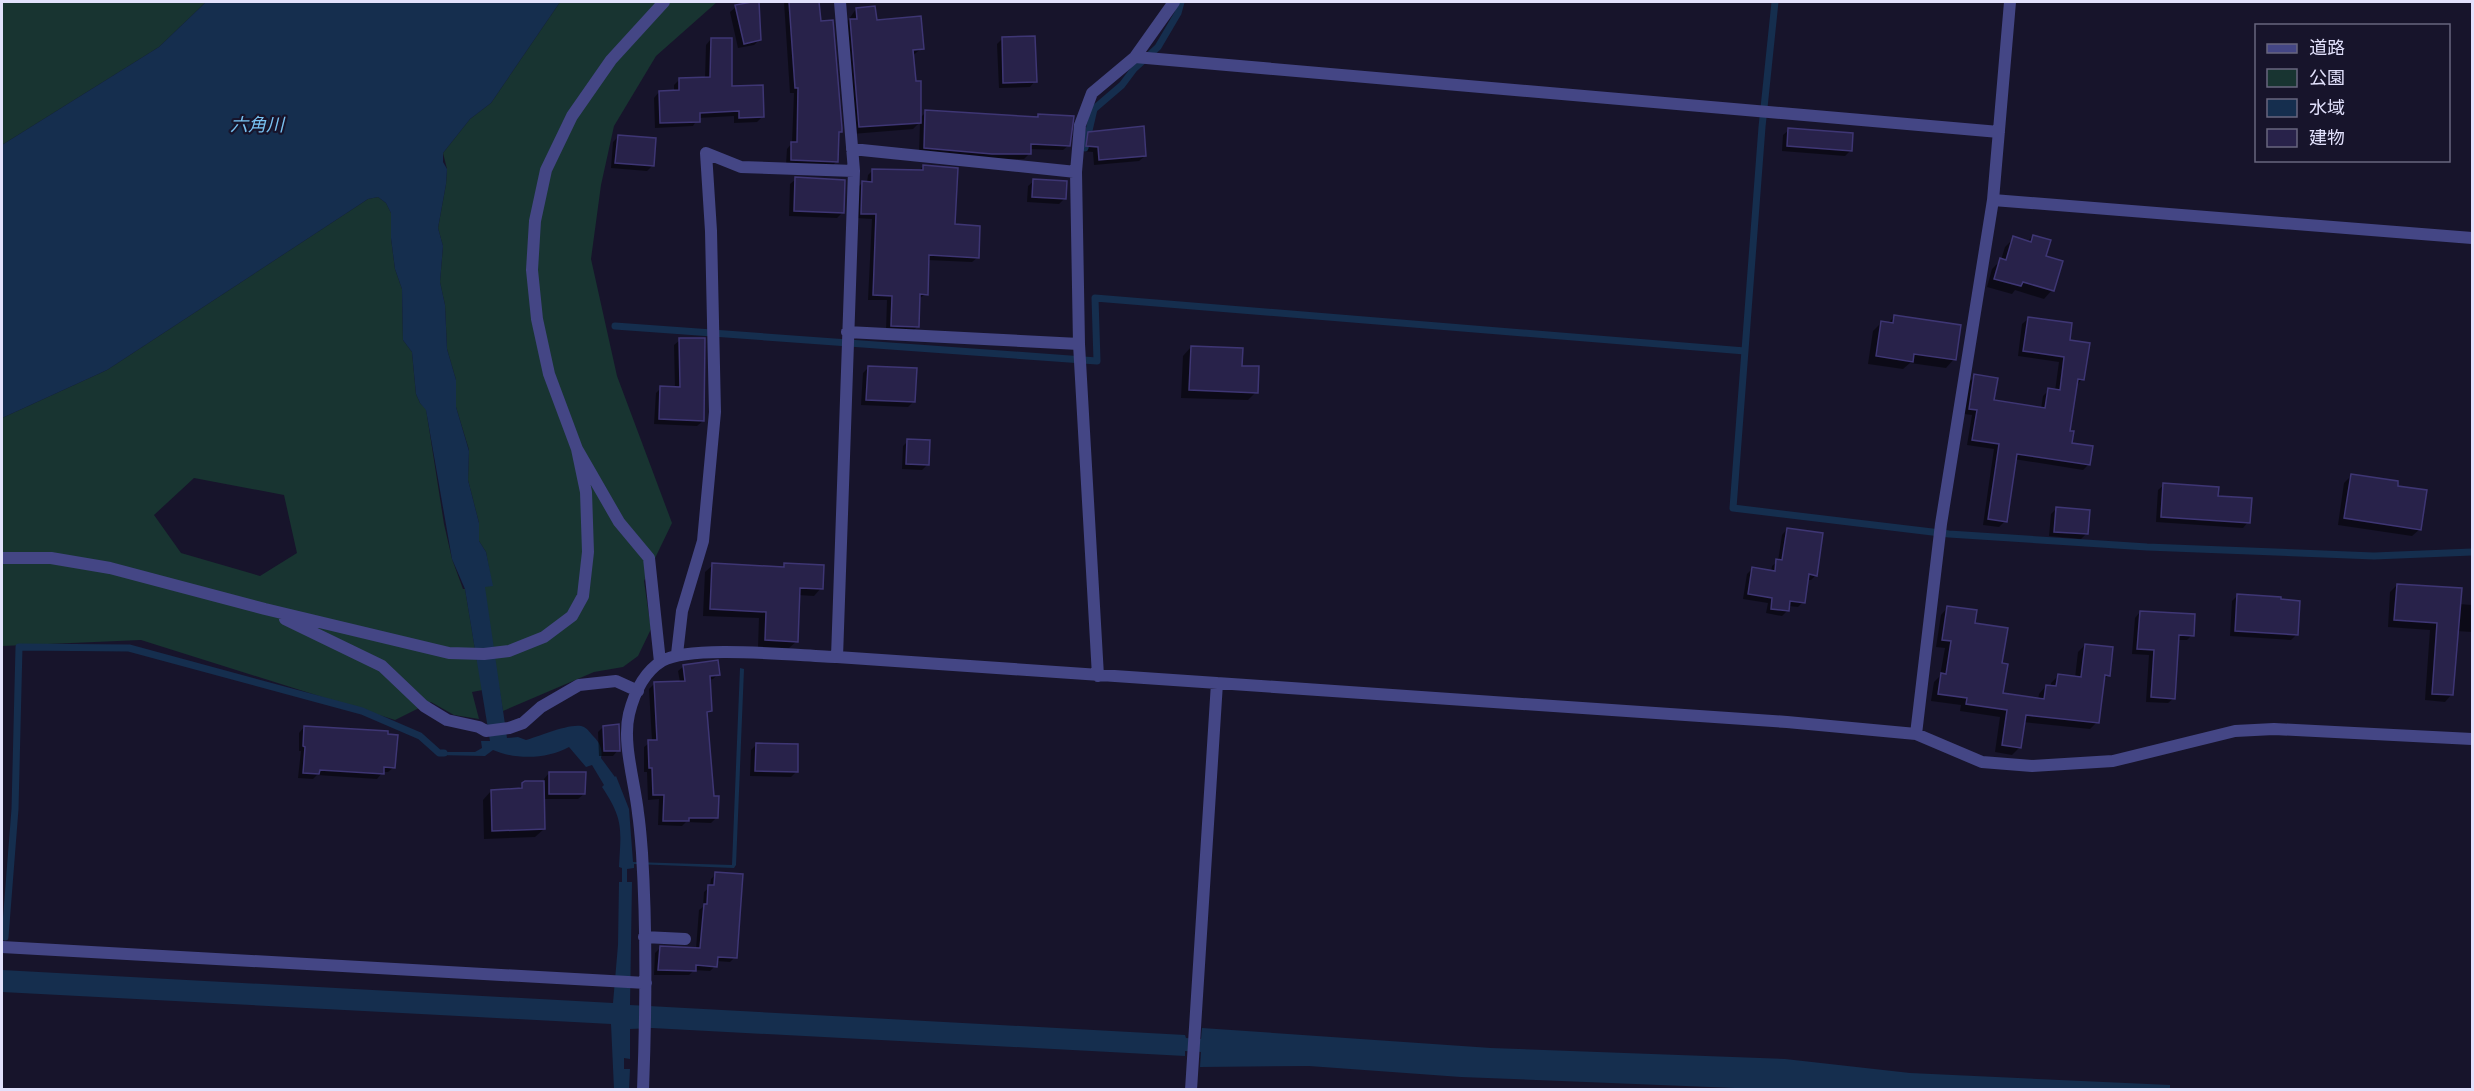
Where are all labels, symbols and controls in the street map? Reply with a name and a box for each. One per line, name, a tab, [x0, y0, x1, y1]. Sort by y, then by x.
legend	[2255, 24, 2450, 162]
text: 道路	[2309, 35, 2345, 59]
text: 公園	[2309, 65, 2345, 89]
text: 水域	[2309, 95, 2345, 119]
water label: 六角川	[230, 112, 286, 136]
text: 建物	[2309, 125, 2345, 149]

